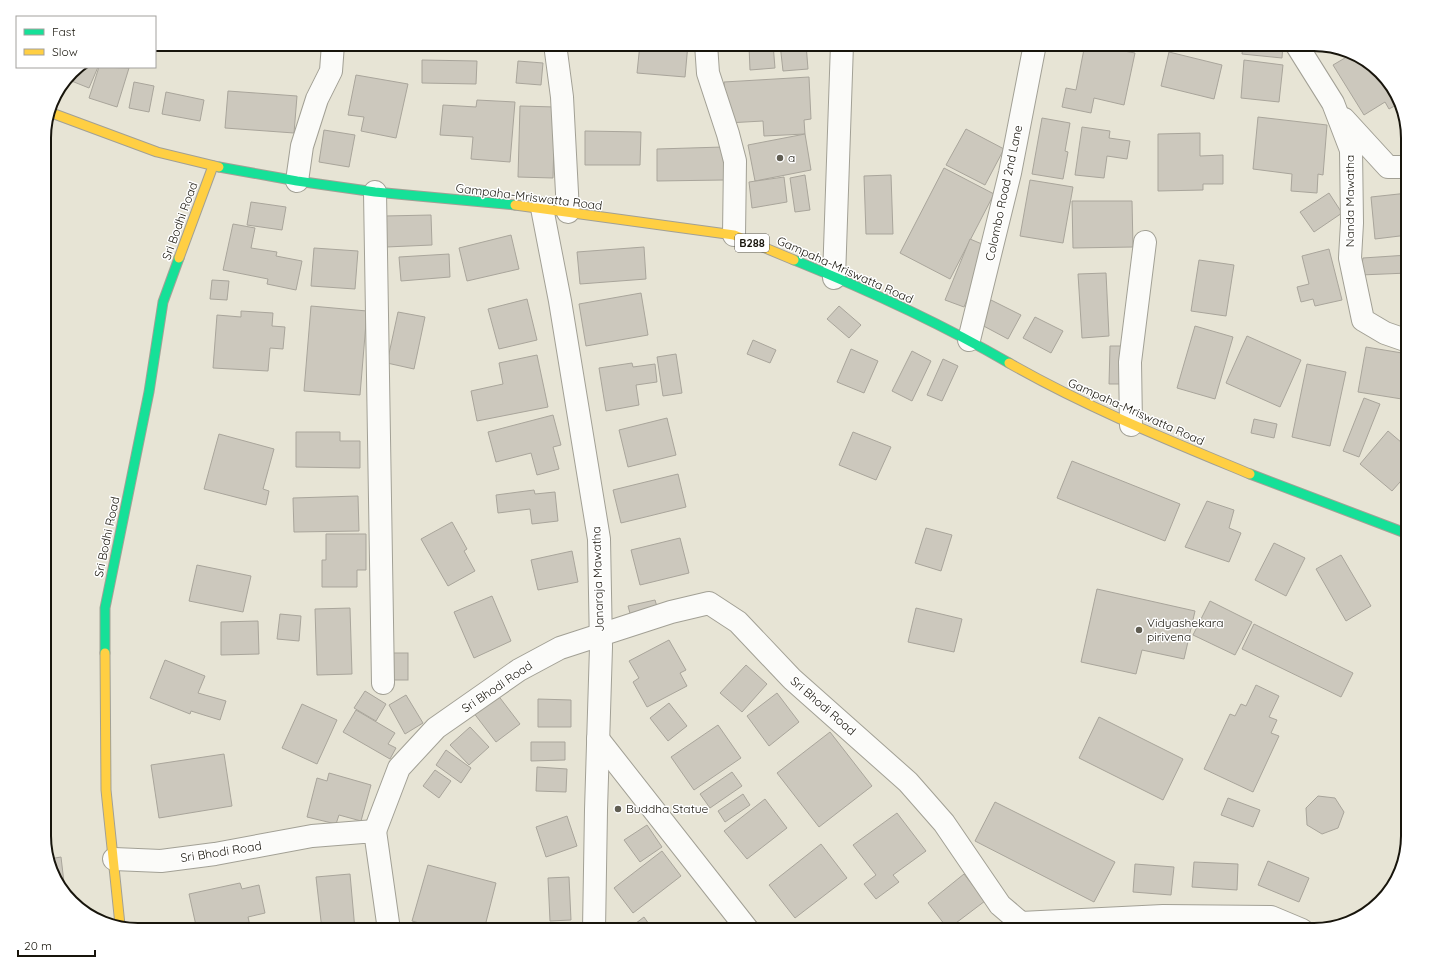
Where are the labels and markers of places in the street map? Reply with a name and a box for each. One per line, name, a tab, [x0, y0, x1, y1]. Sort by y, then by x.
place label: a	[788, 150, 795, 165]
marker: a	[775, 153, 785, 163]
place label: Vidyashekara pirivena	[1147, 615, 1224, 644]
marker: Vidyashekara pirivena	[1134, 625, 1144, 635]
place label: Buddha Statue	[626, 801, 709, 816]
marker: Buddha Statue	[613, 804, 623, 814]

